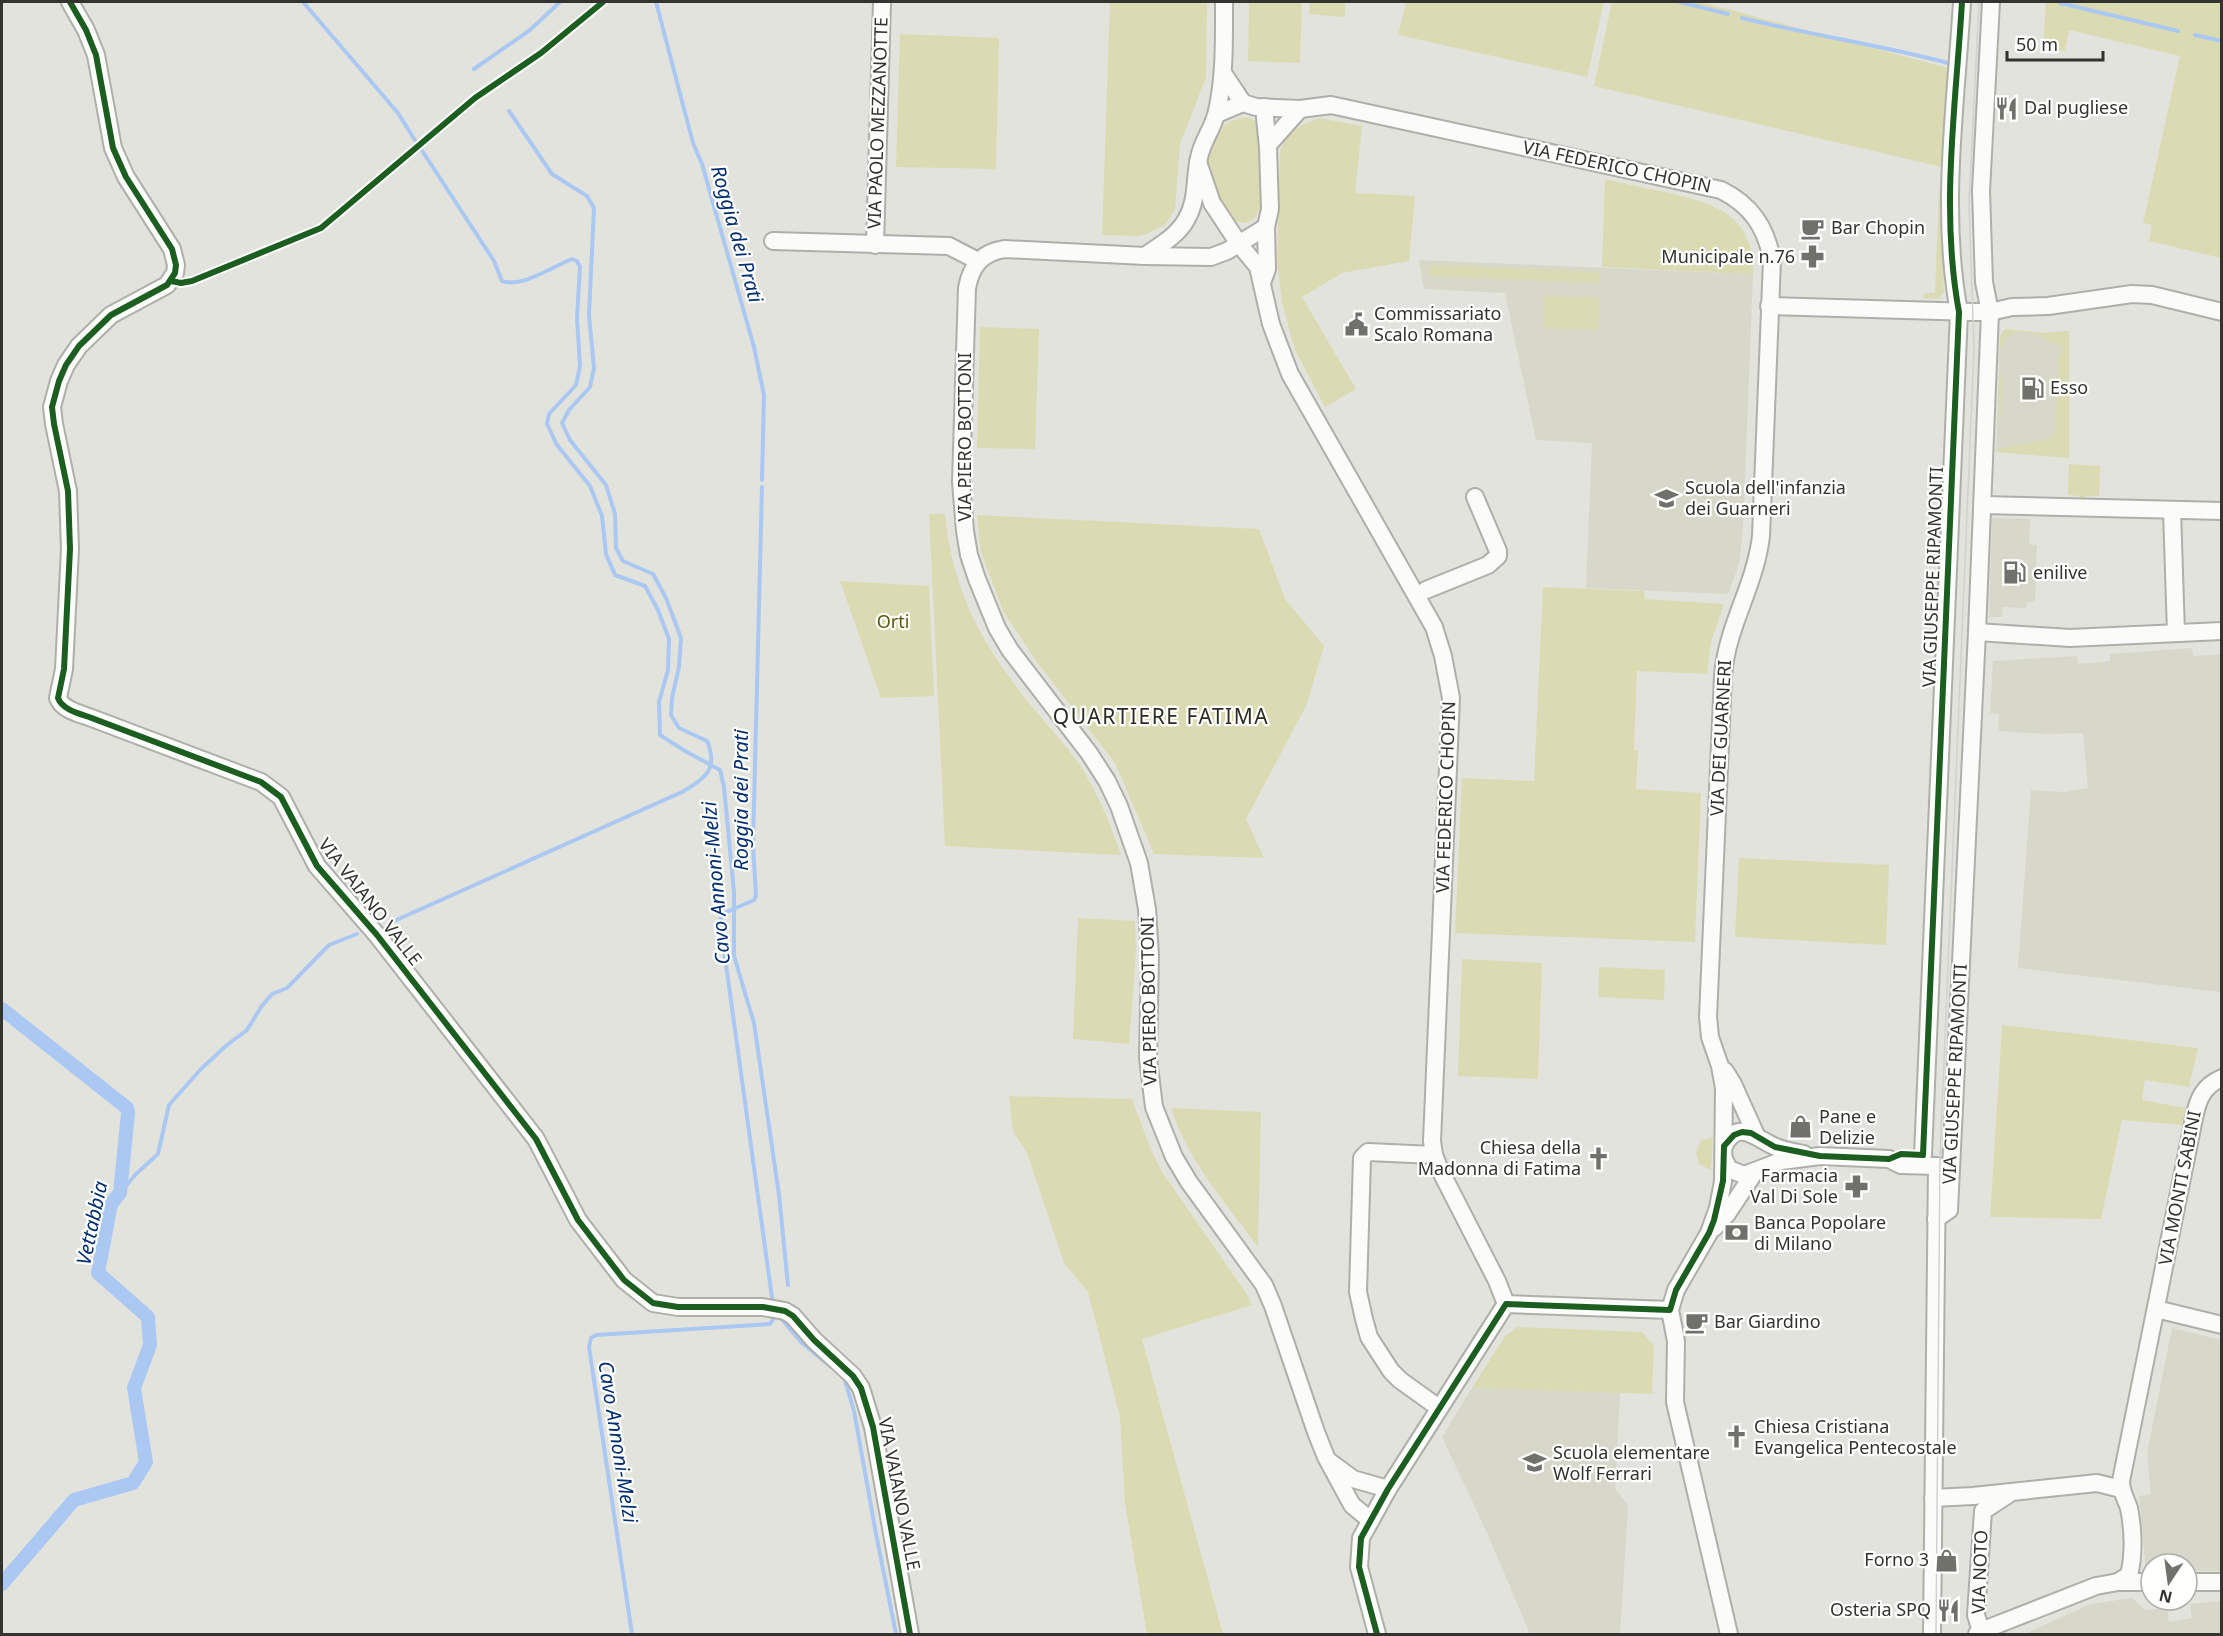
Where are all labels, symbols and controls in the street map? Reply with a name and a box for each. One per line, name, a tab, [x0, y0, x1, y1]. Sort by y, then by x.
street label: VIA PAOLO MEZZANOTTE	[861, 17, 893, 229]
scale bar	[2007, 24, 2103, 62]
text: 50 m	[2016, 32, 2058, 56]
restaurant icon: Dal pugliese	[1993, 95, 2019, 121]
place label: Dal pugliese	[2024, 95, 2128, 119]
street label: VIA FEDERICO CHOPIN	[1521, 134, 1714, 198]
water label: Roggia dei Prati	[705, 162, 770, 306]
cafe icon: Bar Chopin	[1800, 215, 1826, 241]
place label: Bar Chopin	[1831, 215, 1925, 239]
place label: Municipale n.76	[1661, 244, 1795, 268]
pharmacy icon: Municipale n.76	[1800, 244, 1826, 270]
place label: Commissariato Scalo Romana	[1374, 301, 1501, 346]
public building icon: Commissariato Scalo Romana	[1343, 311, 1369, 337]
street label: VIA PIERO BOTTONI	[952, 352, 976, 522]
fuel station icon: Esso	[2019, 375, 2045, 401]
place label: Esso	[2050, 375, 2088, 399]
street label: VIA GIUSEPPE RIPAMONTI	[1916, 466, 1948, 688]
place label: Scuola dell'infanzia dei Guarneri	[1685, 475, 1846, 520]
school or university icon: Scuola dell'infanzia dei Guarneri	[1654, 485, 1680, 511]
fuel station icon: enilive	[2002, 560, 2028, 586]
place label: enilive	[2033, 560, 2088, 584]
park label: Orti	[877, 609, 909, 633]
street label: VIA DEI GUARNERI	[1704, 659, 1736, 817]
street label: VIA FEDERICO CHOPIN	[1430, 701, 1460, 893]
district label: QUARTIERE FATIMA	[1053, 702, 1269, 730]
water label: Roggia dei Prati	[727, 728, 754, 871]
water label: Cavo Annoni-Melzi	[695, 800, 736, 966]
street label: VIA VAIANO VALLE	[314, 833, 428, 970]
street label: VIA PIERO BOTTONI	[1135, 916, 1161, 1086]
street label: VIA GIUSEPPE RIPAMONTI	[1936, 963, 1972, 1185]
place label: Pane e Delizie	[1819, 1104, 1876, 1149]
street label: VIA MONTI SABINI	[2152, 1109, 2206, 1267]
shop icon: Pane e Delizie	[1788, 1114, 1814, 1140]
place label: Chiesa della Madonna di Fatima	[1418, 1135, 1581, 1180]
church icon: Chiesa della Madonna di Fatima	[1586, 1145, 1612, 1171]
place label: Farmacia Val Di Sole	[1750, 1163, 1838, 1208]
pharmacy icon: Farmacia Val Di Sole	[1843, 1173, 1869, 1199]
water label: Vettabbia	[69, 1179, 114, 1267]
place label: Banca Popolare di Milano	[1754, 1210, 1886, 1255]
bank icon: Banca Popolare di Milano	[1723, 1220, 1749, 1246]
cafe icon: Bar Giardino	[1683, 1309, 1709, 1335]
place label: Bar Giardino	[1714, 1309, 1821, 1333]
water label: Cavo Annoni-Melzi	[592, 1359, 645, 1526]
place label: Chiesa Cristiana Evangelica Pentecostale	[1754, 1414, 1957, 1459]
street label: VIA VAIANO VALLE	[873, 1415, 927, 1572]
church icon: Chiesa Cristiana Evangelica Pentecostale	[1723, 1424, 1749, 1450]
place label: Scuola elementare Wolf Ferrari	[1553, 1440, 1710, 1485]
school or university icon: Scuola elementare Wolf Ferrari	[1522, 1450, 1548, 1476]
street label: VIA NOTO	[1966, 1530, 1992, 1614]
place label: Forno 3	[1864, 1547, 1929, 1571]
shop icon: Forno 3	[1934, 1547, 1960, 1573]
north arrow	[2139, 1552, 2199, 1612]
text: N	[2157, 1584, 2174, 1609]
place label: Osteria SPQ	[1830, 1597, 1931, 1621]
restaurant icon: Osteria SPQ	[1936, 1597, 1962, 1623]

